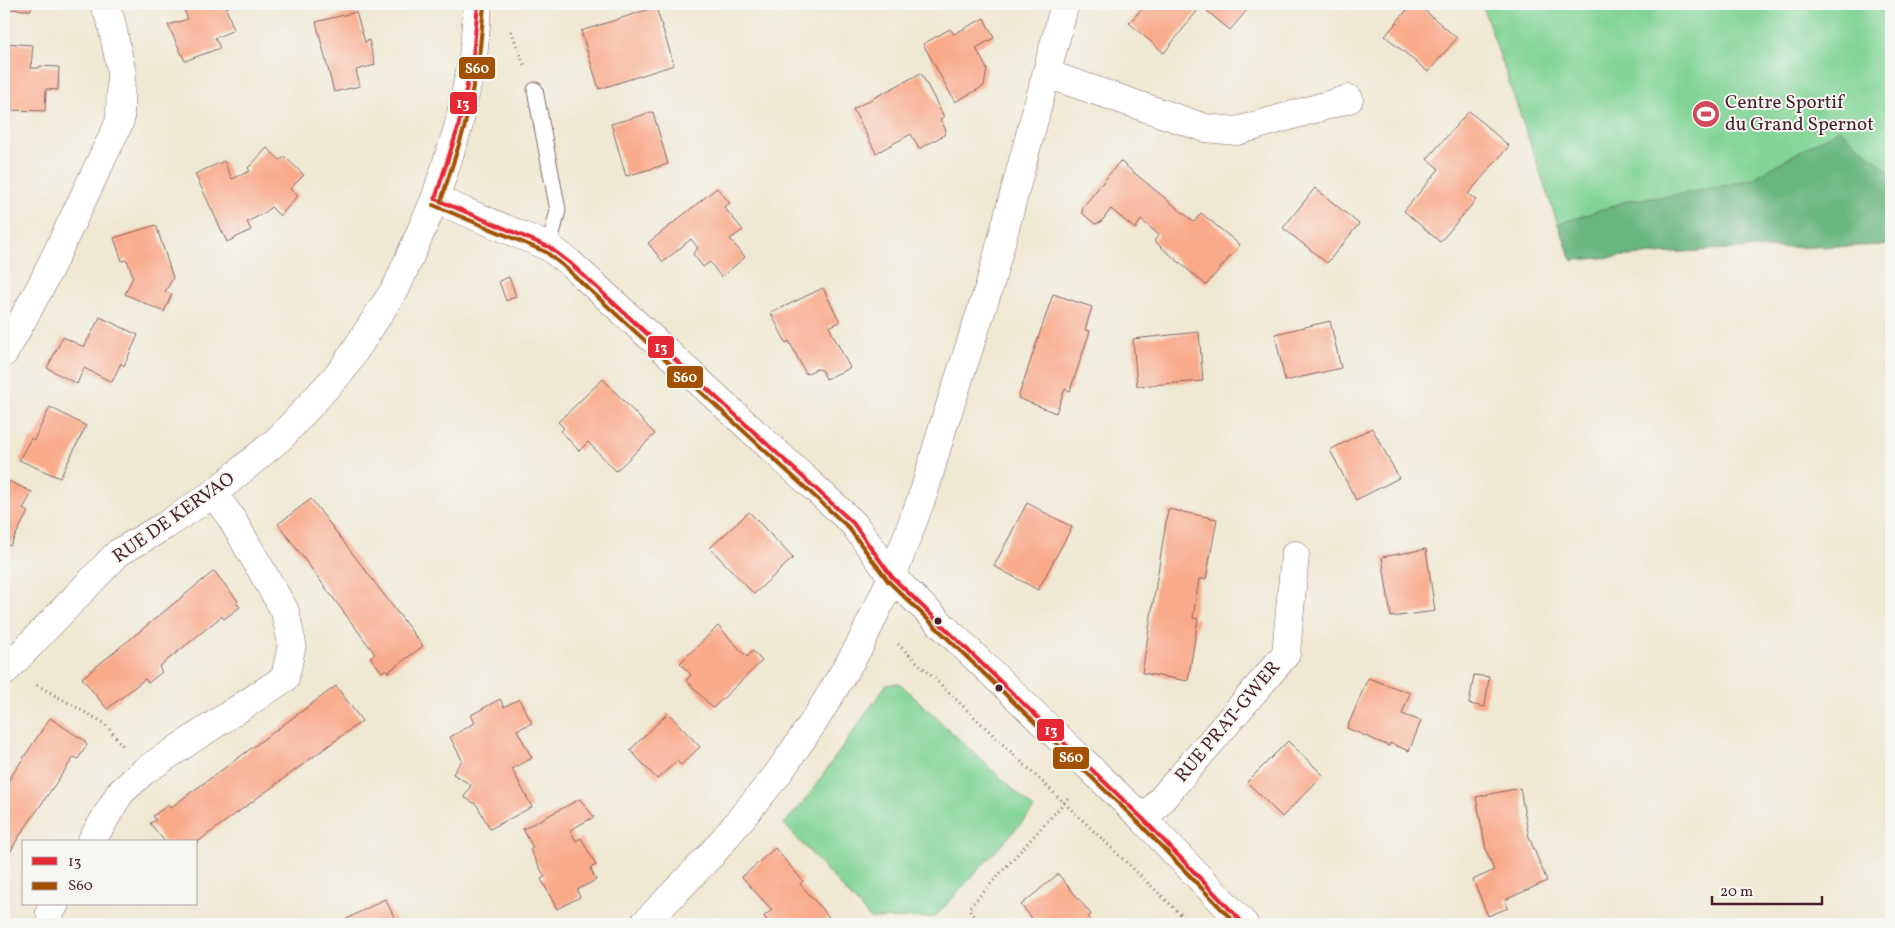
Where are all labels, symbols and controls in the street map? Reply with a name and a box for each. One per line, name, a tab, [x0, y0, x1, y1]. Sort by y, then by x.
line badge: S60	[458, 56, 496, 80]
text: S60	[465, 60, 489, 79]
place label: Centre Sportif du Grand Spernot	[1725, 90, 1874, 138]
line badge: 13	[449, 91, 478, 115]
text: 13	[457, 95, 469, 114]
sports icon: Centre Sportif du Grand Spernot	[1691, 99, 1721, 129]
line badge: 13	[647, 335, 675, 359]
text: 13	[655, 339, 667, 358]
line badge: S60	[666, 365, 704, 389]
text: S60	[673, 369, 697, 388]
street label: RUE DE KERVAO	[108, 466, 240, 570]
unlabelled marker	[933, 616, 943, 626]
street label: RUE PRAT-GWER	[1169, 656, 1287, 788]
unlabelled marker	[994, 683, 1004, 693]
line badge: 13	[1036, 718, 1065, 742]
text: 13	[1045, 722, 1057, 741]
line badge: S60	[1052, 746, 1090, 770]
text: S60	[1059, 749, 1083, 768]
legend	[22, 840, 198, 906]
text: 13	[68, 852, 82, 873]
scale bar	[1712, 873, 1822, 905]
text: S60	[68, 876, 93, 897]
text: 20 m	[1720, 882, 1753, 903]

